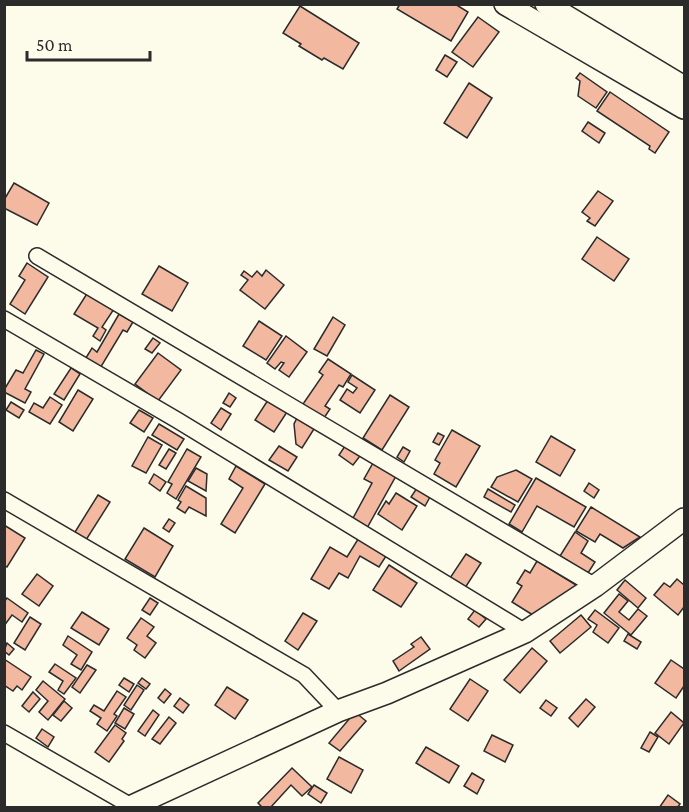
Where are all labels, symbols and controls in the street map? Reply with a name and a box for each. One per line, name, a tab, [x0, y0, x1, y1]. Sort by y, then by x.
scale bar	[27, 24, 150, 62]
text: 50 m	[36, 35, 73, 55]

